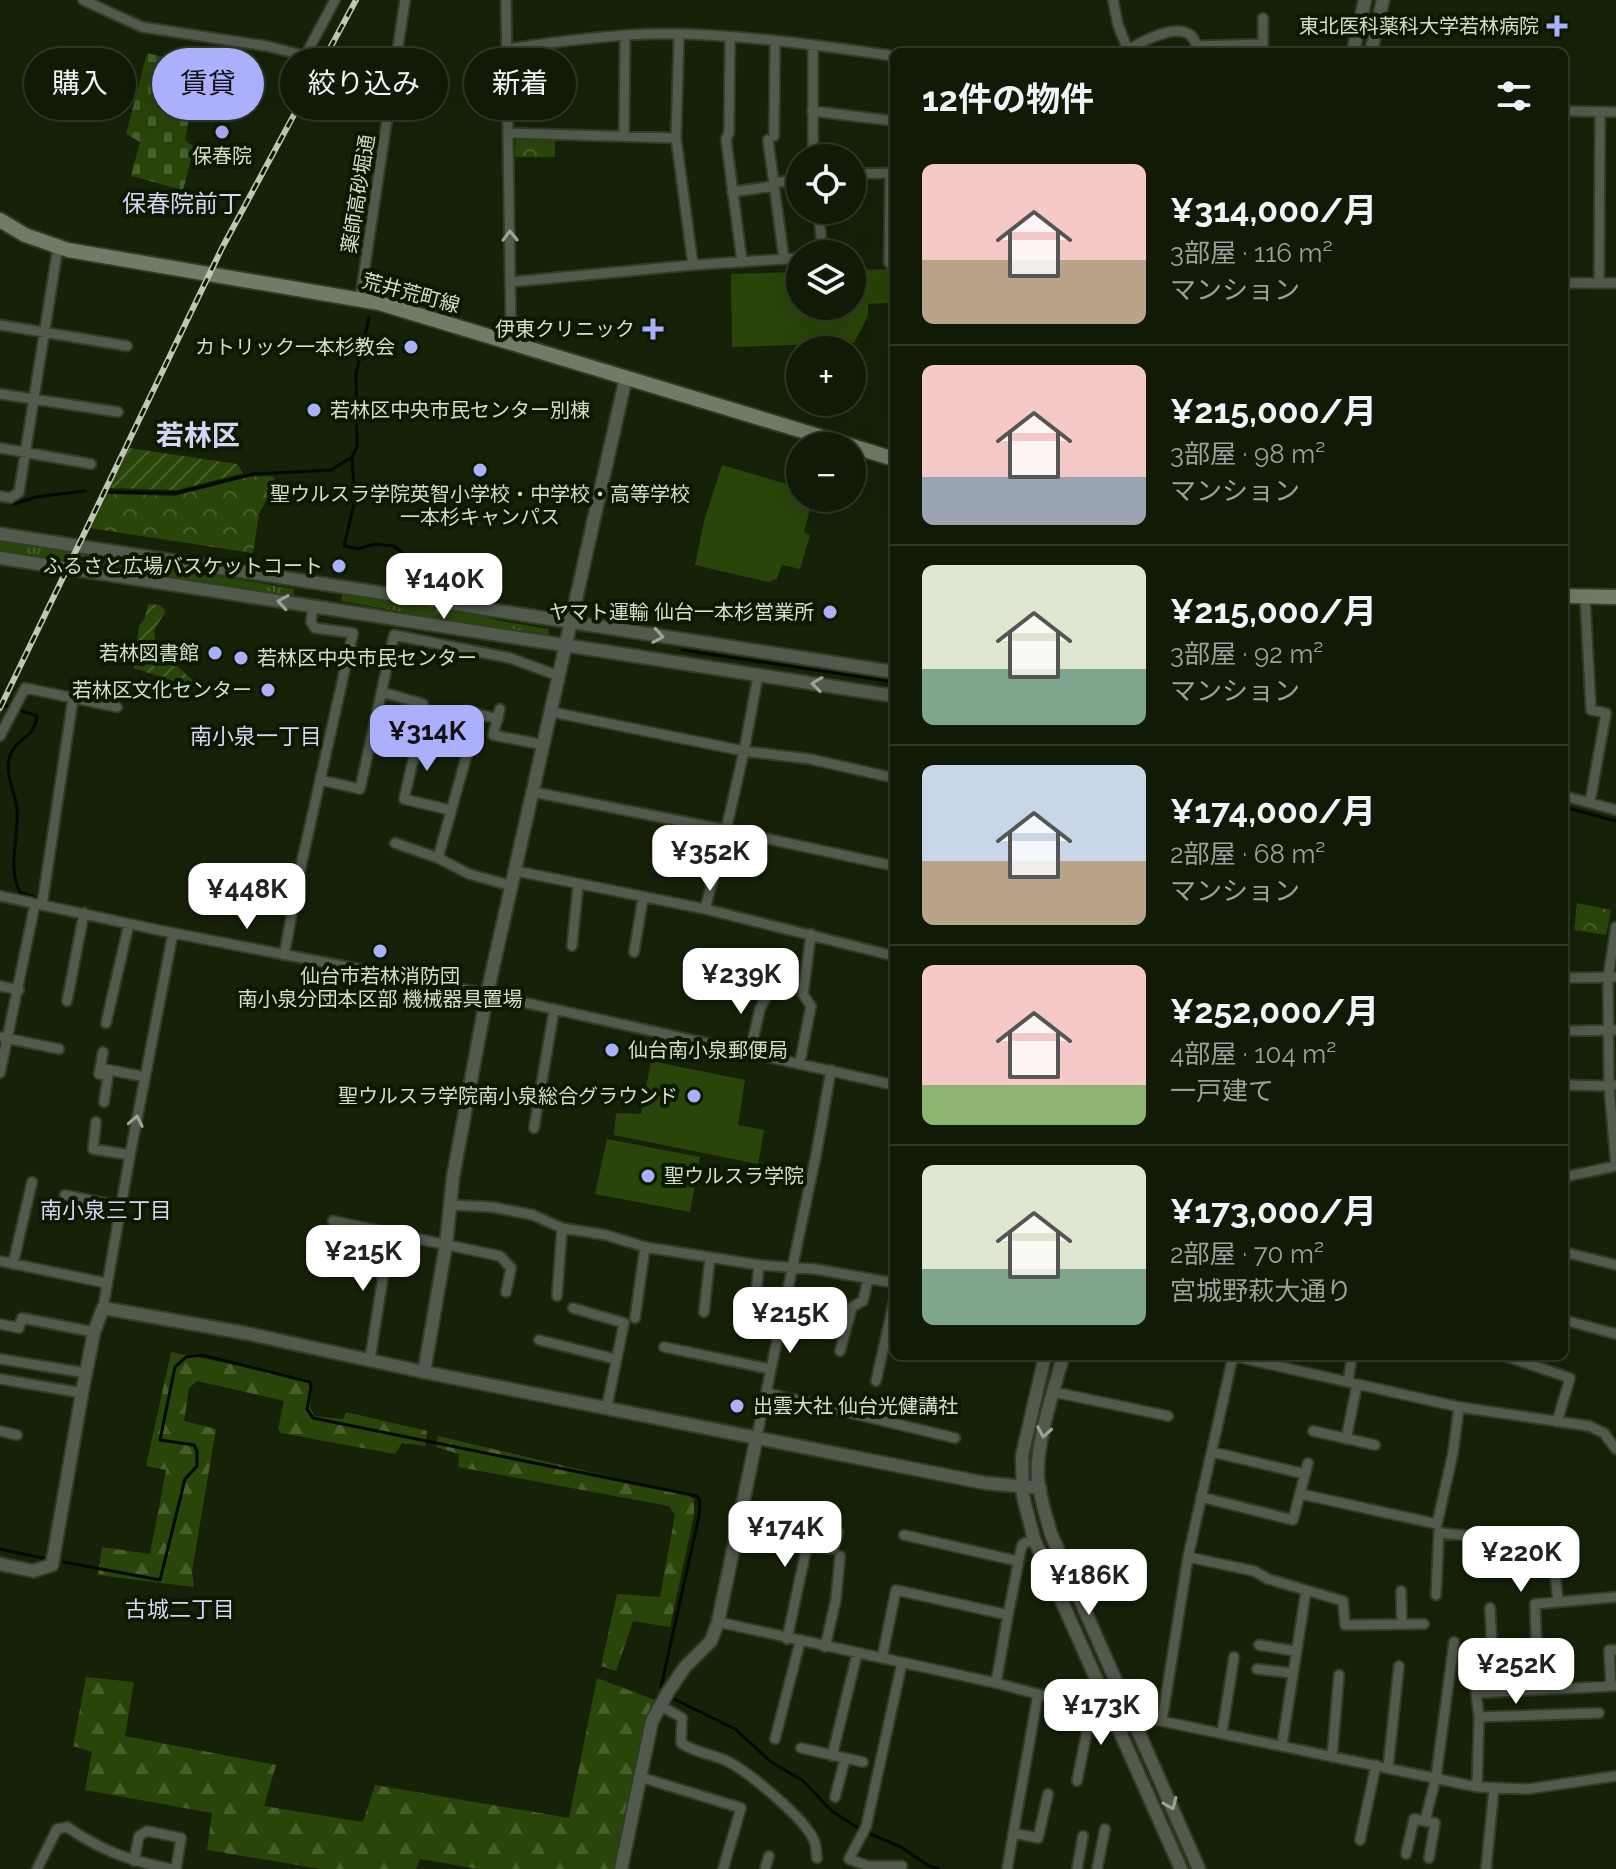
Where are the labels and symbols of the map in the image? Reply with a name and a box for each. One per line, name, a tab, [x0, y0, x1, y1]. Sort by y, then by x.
place label: 東北医科薬科大学若林病院	[1299, 14, 1539, 38]
marker: 東北医科薬科大学若林病院	[1546, 15, 1568, 37]
marker: 保春院	[213, 123, 231, 141]
street label: 薬師高砂堀通	[337, 133, 379, 255]
place label: 保春院	[192, 144, 252, 168]
district label: 保春院前丁	[122, 189, 242, 218]
one-way arrow	[501, 229, 518, 242]
street label: 荒井荒町線	[360, 268, 462, 318]
place label: 伊東クリニック	[495, 317, 635, 341]
marker: 伊東クリニック	[642, 318, 664, 340]
place label: カトリック一本杉教会	[195, 335, 395, 359]
marker: カトリック一本杉教会	[402, 338, 420, 356]
place label: 若林区中央市民センター別棟	[330, 398, 590, 422]
marker: 若林区中央市民センター別棟	[305, 401, 323, 419]
district label: 若林区	[156, 419, 240, 452]
marker: 聖ウルスラ学院英智小学校・中学校・高等学校 一本杉キャンパス	[471, 461, 489, 479]
place label: 聖ウルスラ学院英智小学校・中学校・高等学校 一本杉キャンパス	[270, 482, 690, 529]
pin: ¥140K	[388, 553, 500, 621]
place label: ふるさと広場バスケットコート	[43, 554, 323, 578]
marker: ふるさと広場バスケットコート	[330, 557, 348, 575]
one-way arrow	[276, 594, 290, 611]
place label: ヤマト運輸 仙台一本杉営業所	[549, 600, 814, 624]
marker: ヤマト運輸 仙台一本杉営業所	[821, 603, 839, 621]
one-way arrow	[651, 626, 665, 643]
place label: 若林図書館	[99, 641, 199, 665]
marker: 若林図書館	[206, 644, 224, 662]
place label: 若林区中央市民センター	[257, 646, 477, 670]
marker: 若林区中央市民センター	[232, 649, 250, 667]
one-way arrow	[810, 676, 824, 693]
place label: 若林区文化センター	[72, 678, 252, 702]
marker: 若林区文化センター	[259, 681, 277, 699]
pin: ¥314K	[371, 705, 483, 773]
district label: 南小泉一丁目	[190, 723, 322, 749]
pin: ¥352K	[654, 825, 766, 893]
pin: ¥448K	[191, 863, 303, 931]
marker: 仙台市若林消防団 南小泉分団本区部 機械器具置場	[371, 942, 389, 960]
pin: ¥239K	[685, 948, 797, 1016]
place label: 仙台市若林消防団 南小泉分団本区部 機械器具置場	[237, 964, 523, 1011]
place label: 仙台南小泉郵便局	[628, 1038, 788, 1062]
marker: 仙台南小泉郵便局	[603, 1041, 621, 1059]
place label: 聖ウルスラ学院南小泉総合グラウンド	[338, 1084, 678, 1108]
marker: 聖ウルスラ学院南小泉総合グラウンド	[685, 1087, 703, 1105]
one-way arrow	[127, 1115, 144, 1128]
place label: 聖ウルスラ学院	[664, 1164, 804, 1188]
marker: 聖ウルスラ学院	[639, 1167, 657, 1185]
district label: 南小泉三丁目	[40, 1197, 172, 1223]
pin: ¥215K	[307, 1225, 419, 1293]
pin: ¥215K	[734, 1287, 846, 1355]
place label: 出雲大社 仙台光健講社	[753, 1394, 958, 1418]
marker: 出雲大社 仙台光健講社	[728, 1397, 746, 1415]
one-way arrow	[1037, 1425, 1054, 1438]
pin: ¥174K	[729, 1501, 841, 1569]
pin: ¥220K	[1465, 1526, 1577, 1594]
pin: ¥186K	[1033, 1549, 1145, 1617]
district label: 古城二丁目	[125, 1596, 235, 1622]
pin: ¥252K	[1460, 1638, 1572, 1706]
pin: ¥173K	[1045, 1679, 1157, 1747]
one-way arrow	[1162, 1796, 1178, 1810]

